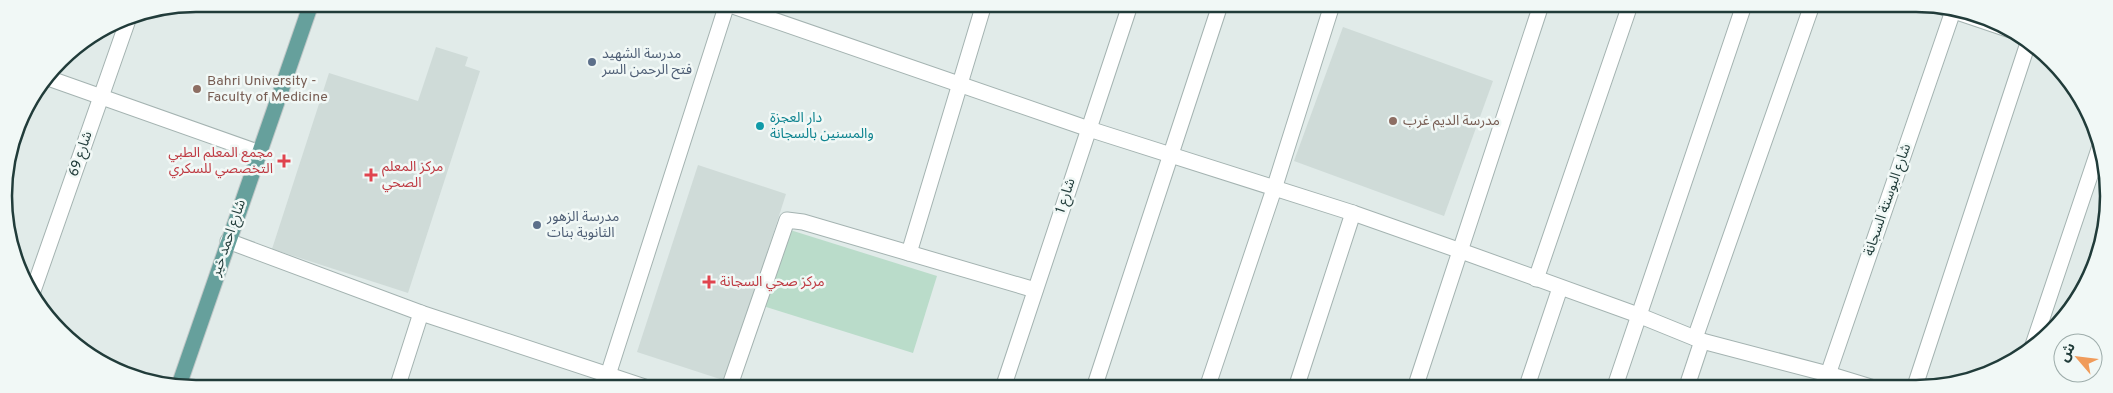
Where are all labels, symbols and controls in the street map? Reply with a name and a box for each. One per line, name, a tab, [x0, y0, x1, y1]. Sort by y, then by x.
place label: مدرسة الشهيد فتح الرحمن السر	[601, 46, 692, 80]
marker: مدرسة الشهيد فتح الرحمن السر	[586, 56, 598, 68]
place label: Bahri University - Faculty of Medicine	[207, 73, 328, 106]
marker: Bahri University - Faculty of Medicine	[191, 83, 203, 95]
place label: دار العجزة والمسنين بالسجانة	[770, 110, 874, 143]
place label: مدرسة الديم غرب	[1403, 113, 1500, 131]
marker: مدرسة الديم غرب	[1387, 115, 1399, 127]
marker: دار العجزة والمسنين بالسجانة	[754, 120, 766, 132]
street label: شارع 69	[65, 129, 98, 179]
street label: شارع البوستة السجانة	[1861, 142, 1916, 259]
place label: مجمع المعلم الطبي التخصصي للسكري	[168, 145, 273, 179]
marker: مجمع المعلم الطبي التخصصي للسكري	[277, 154, 291, 168]
place label: مركز المعلم الصحي	[382, 159, 443, 193]
marker: مركز المعلم الصحي	[364, 168, 378, 182]
street label: شارع 1	[1052, 176, 1081, 216]
street label: شارع احمد خير	[208, 197, 251, 280]
place label: مدرسة الزهور الثانوية بنات	[546, 209, 619, 242]
marker: مدرسة الزهور الثانوية بنات	[531, 219, 543, 231]
place label: مركز صحي السجانة	[720, 274, 825, 292]
marker: مركز صحي السجانة	[702, 275, 716, 289]
north arrow	[2053, 333, 2103, 383]
text: ش	[2056, 340, 2080, 365]

